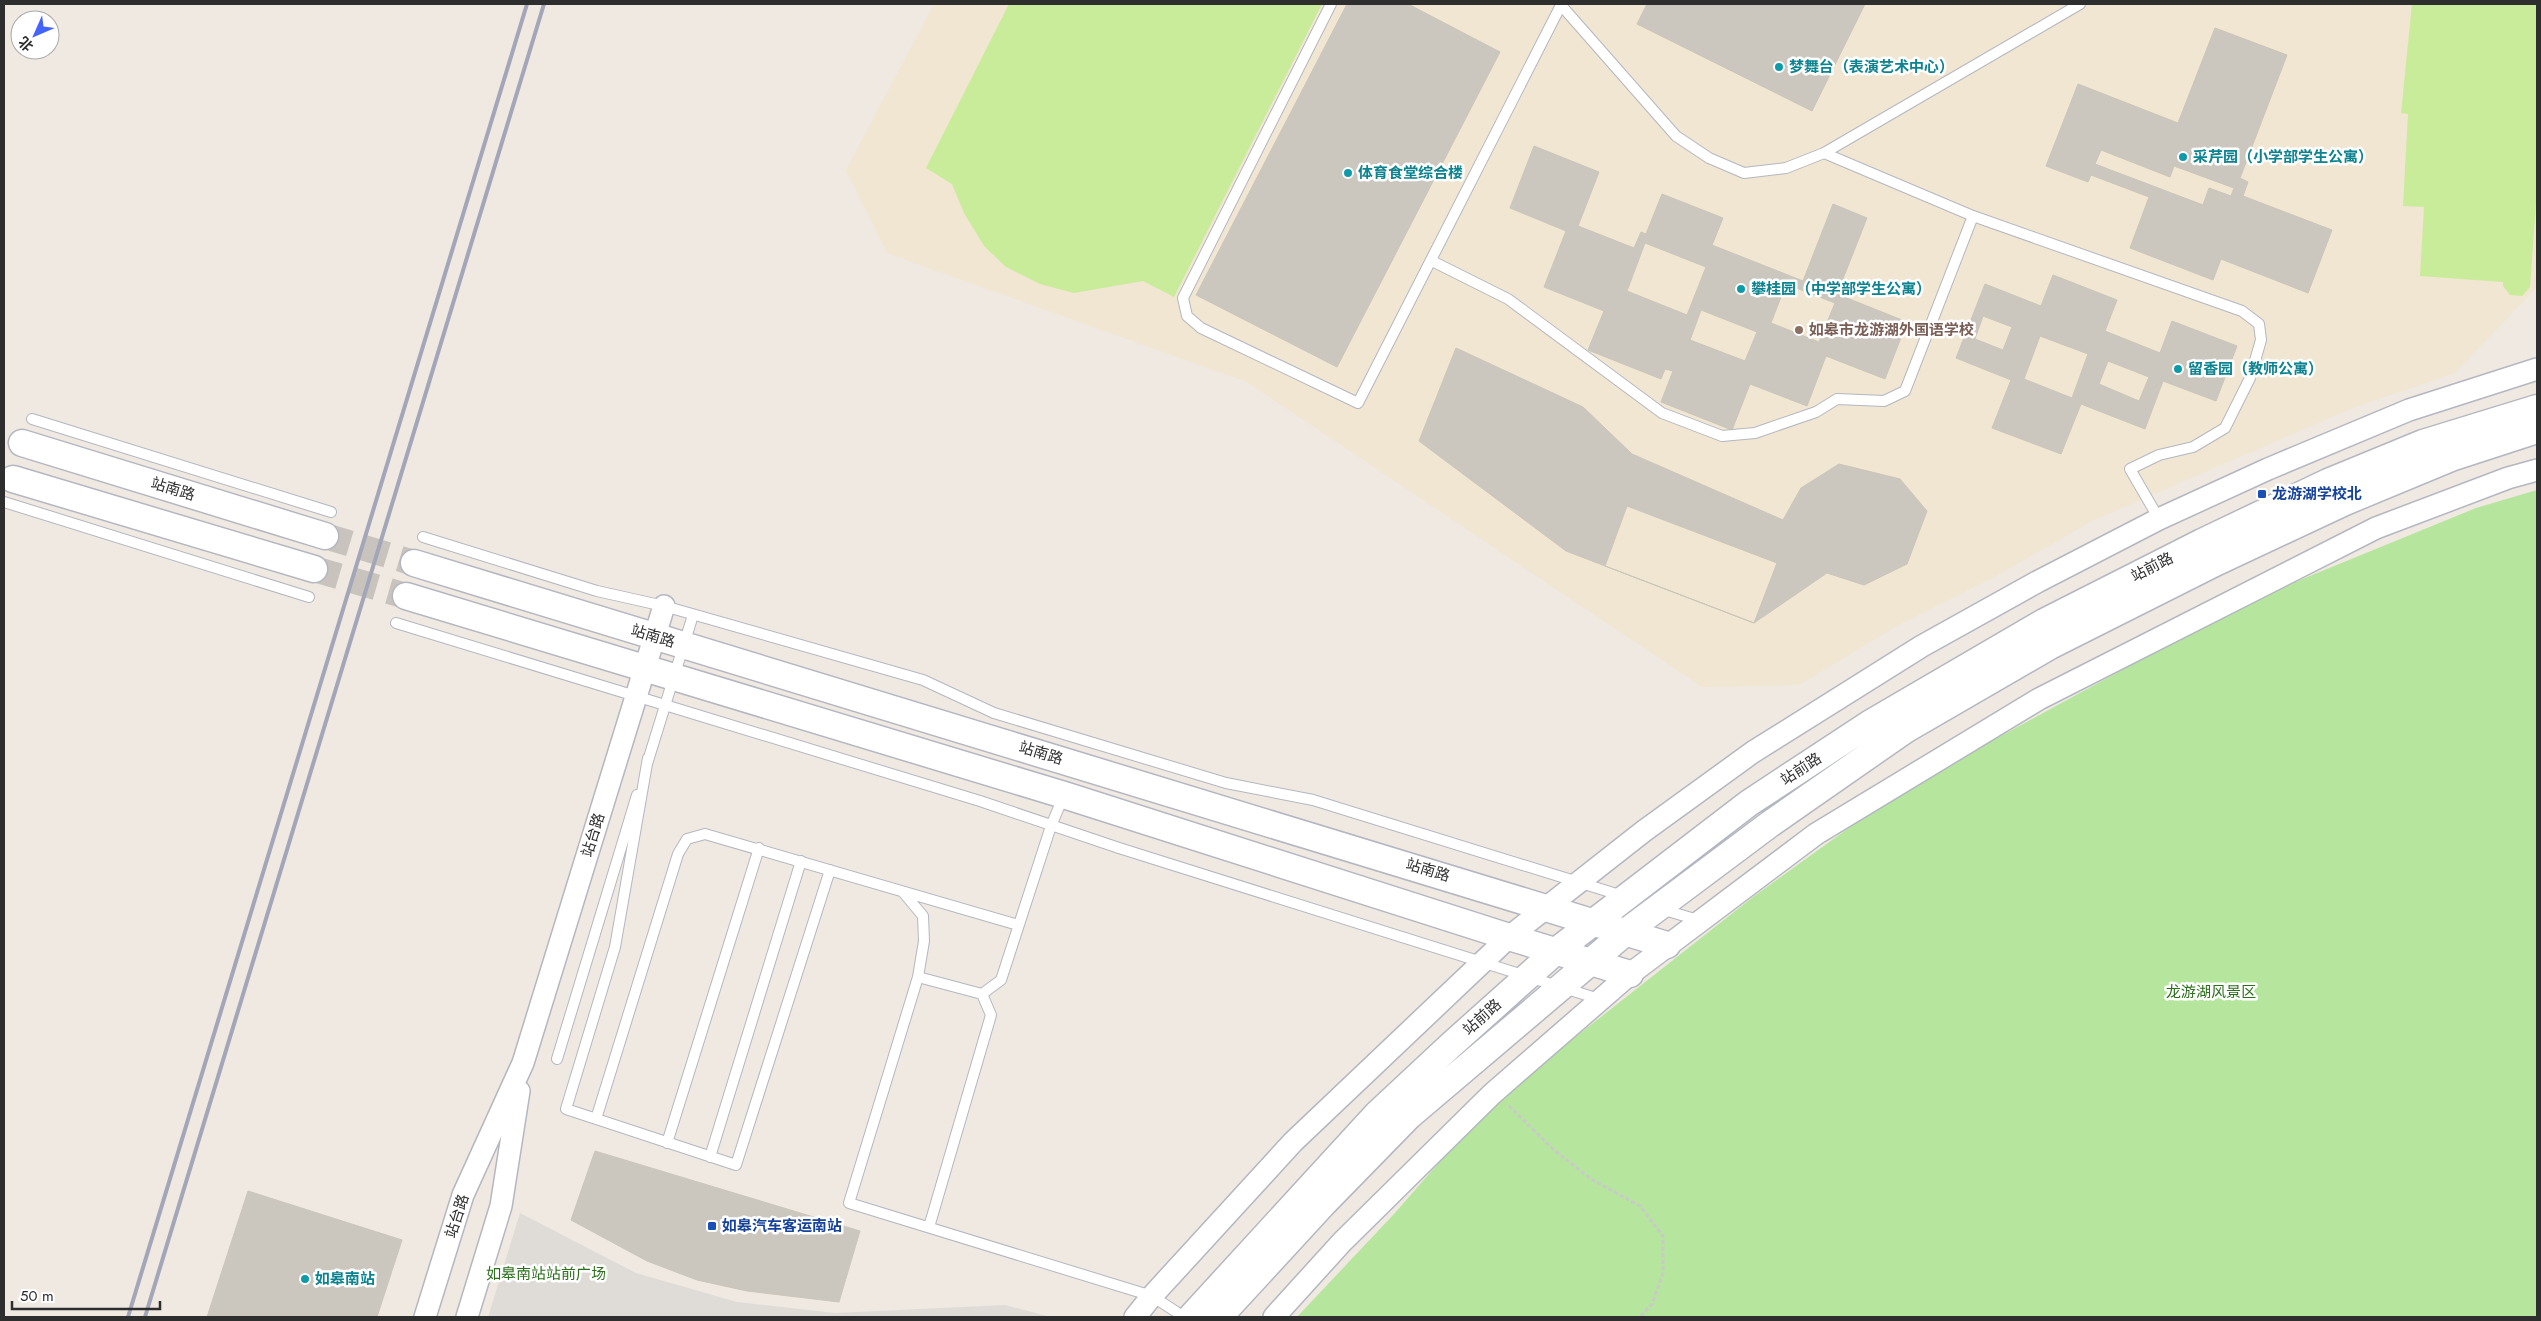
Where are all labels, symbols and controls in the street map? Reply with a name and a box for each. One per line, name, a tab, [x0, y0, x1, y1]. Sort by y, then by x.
north arrow	[10, 10, 60, 60]
text: 北	[14, 32, 38, 56]
place label: 梦舞台（表演艺术中心）	[1789, 56, 1954, 78]
marker: 梦舞台（表演艺术中心）	[1773, 61, 1785, 73]
place label: 采芹园（小学部学生公寓）	[2193, 146, 2373, 168]
marker: 采芹园（小学部学生公寓）	[2177, 151, 2189, 163]
place label: 体育食堂综合楼	[1358, 162, 1463, 184]
marker: 体育食堂综合楼	[1342, 167, 1354, 179]
place label: 攀桂园（中学部学生公寓）	[1751, 278, 1931, 300]
marker: 攀桂园（中学部学生公寓）	[1735, 283, 1747, 295]
place label: 如皋市龙游湖外国语学校	[1809, 319, 1974, 341]
marker: 如皋市龙游湖外国语学校	[1793, 324, 1805, 336]
place label: 留香园（教师公寓）	[2188, 358, 2323, 380]
marker: 留香园（教师公寓）	[2172, 363, 2184, 375]
street label: 站南路	[148, 472, 198, 506]
place label: 龙游湖学校北	[2272, 483, 2362, 505]
marker: 龙游湖学校北	[2256, 488, 2268, 500]
street label: 站前路	[2127, 547, 2177, 587]
street label: 站南路	[628, 619, 678, 653]
street label: 站南路	[1016, 736, 1066, 770]
street label: 站前路	[1776, 748, 1826, 790]
street label: 站台路	[576, 810, 610, 860]
street label: 站南路	[1403, 853, 1453, 887]
park label: 龙游湖风景区	[2166, 981, 2256, 1003]
street label: 站前路	[1458, 994, 1506, 1040]
street label: 站台路	[440, 1191, 474, 1241]
place label: 如皋汽车客运南站	[722, 1215, 842, 1237]
marker: 如皋汽车客运南站	[706, 1220, 718, 1232]
park label: 如皋南站站前广场	[486, 1263, 606, 1285]
place label: 如皋南站	[315, 1268, 375, 1290]
marker: 如皋南站	[299, 1273, 311, 1285]
scale bar	[12, 1278, 160, 1310]
text: 50 m	[20, 1285, 54, 1307]

